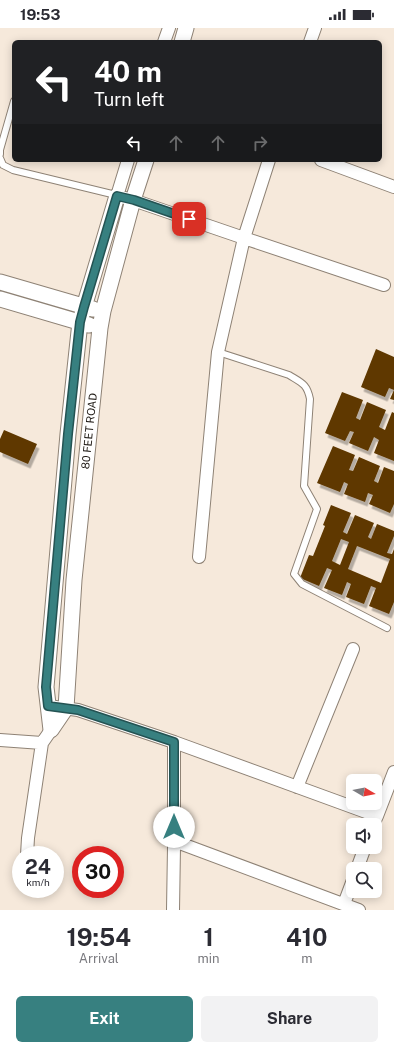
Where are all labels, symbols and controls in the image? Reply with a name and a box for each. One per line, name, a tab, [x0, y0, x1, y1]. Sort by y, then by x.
text: 19:53	[20, 6, 60, 23]
text: 40 m	[94, 55, 162, 88]
icon: left	[28, 56, 80, 108]
text: Turn left	[94, 89, 164, 110]
icon: left	[123, 132, 145, 154]
icon: ahead	[165, 132, 187, 154]
icon: ahead	[207, 132, 229, 154]
icon: right	[249, 132, 271, 154]
pin	[172, 202, 206, 236]
icon: arrive	[178, 208, 200, 230]
street label: 80 FEET ROAD	[79, 392, 99, 470]
north arrow	[346, 774, 382, 810]
map controls	[346, 774, 382, 898]
position arrow	[153, 806, 195, 848]
button: sound	[346, 818, 382, 854]
speed limit sign: 30	[72, 846, 124, 898]
text: 24	[25, 855, 51, 879]
button: search	[346, 862, 382, 898]
text: km/h	[26, 876, 50, 888]
text: 19:54	[66, 923, 131, 951]
text: 1	[203, 923, 214, 951]
text: 410	[286, 923, 328, 951]
text: Arrival	[79, 951, 119, 966]
text: min	[197, 951, 220, 966]
text: m	[301, 951, 312, 966]
button: Exit	[16, 996, 193, 1042]
button: Share	[201, 996, 378, 1042]

